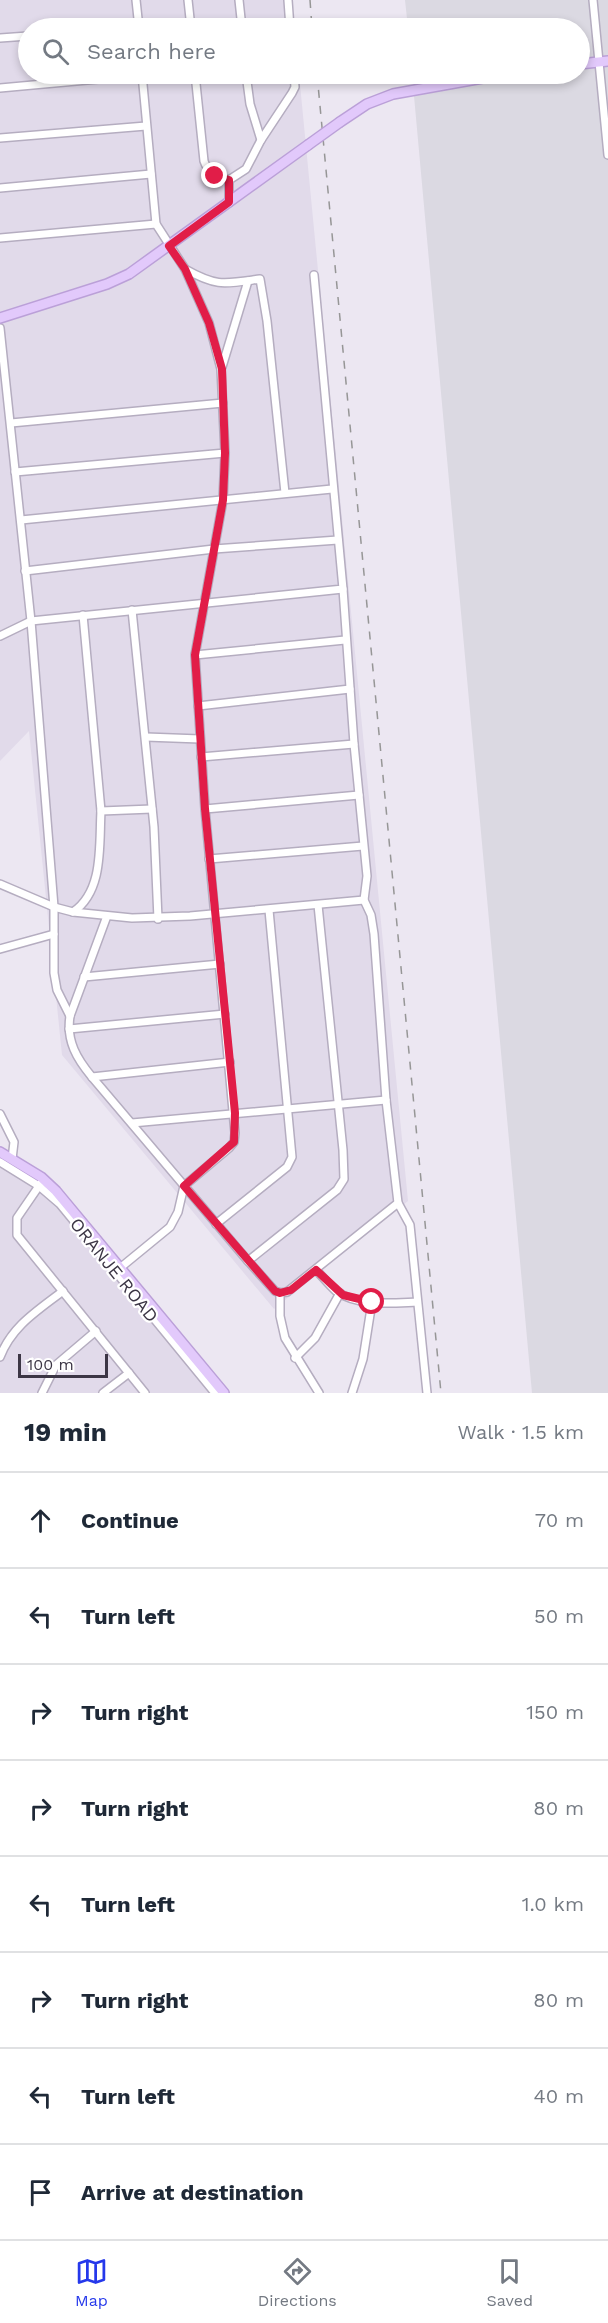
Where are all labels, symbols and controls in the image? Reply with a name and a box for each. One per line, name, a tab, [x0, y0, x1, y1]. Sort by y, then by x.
search box	[18, 18, 590, 84]
icon: search	[39, 35, 72, 68]
text: Search here	[87, 39, 216, 64]
route end	[201, 162, 227, 188]
street label: ORANJE ROAD	[66, 1213, 163, 1326]
route start	[358, 1288, 384, 1314]
scale bar	[18, 1351, 108, 1378]
text: 100 m	[27, 1355, 74, 1374]
text: 19 min	[24, 1417, 107, 1447]
text: Walk · 1.5 km	[458, 1420, 584, 1444]
icon: ahead	[24, 1504, 57, 1537]
text: Continue	[81, 1508, 179, 1533]
text: 70 m	[535, 1508, 584, 1532]
icon: left	[24, 1600, 57, 1633]
text: Turn left	[81, 1604, 175, 1629]
text: 50 m	[534, 1604, 584, 1628]
icon: right	[24, 1696, 57, 1729]
text: Turn right	[81, 1700, 188, 1725]
text: 150 m	[526, 1700, 584, 1724]
icon: right	[24, 1792, 57, 1825]
text: Turn right	[81, 1796, 188, 1821]
text: 80 m	[533, 1796, 584, 1820]
icon: left	[24, 1888, 57, 1921]
text: Turn left	[81, 1892, 175, 1917]
text: 1.0 km	[522, 1892, 584, 1916]
icon: right	[24, 1984, 57, 2017]
text: Turn right	[81, 1988, 188, 2013]
text: 80 m	[533, 1988, 584, 2012]
icon: left	[24, 2080, 57, 2113]
text: Turn left	[81, 2084, 175, 2109]
text: 40 m	[533, 2084, 584, 2108]
icon: arrive	[24, 2176, 57, 2209]
text: Arrive at destination	[81, 2180, 304, 2205]
tab: Map	[75, 2255, 108, 2310]
tab: Directions	[258, 2255, 337, 2310]
tab: Saved	[487, 2255, 533, 2310]

